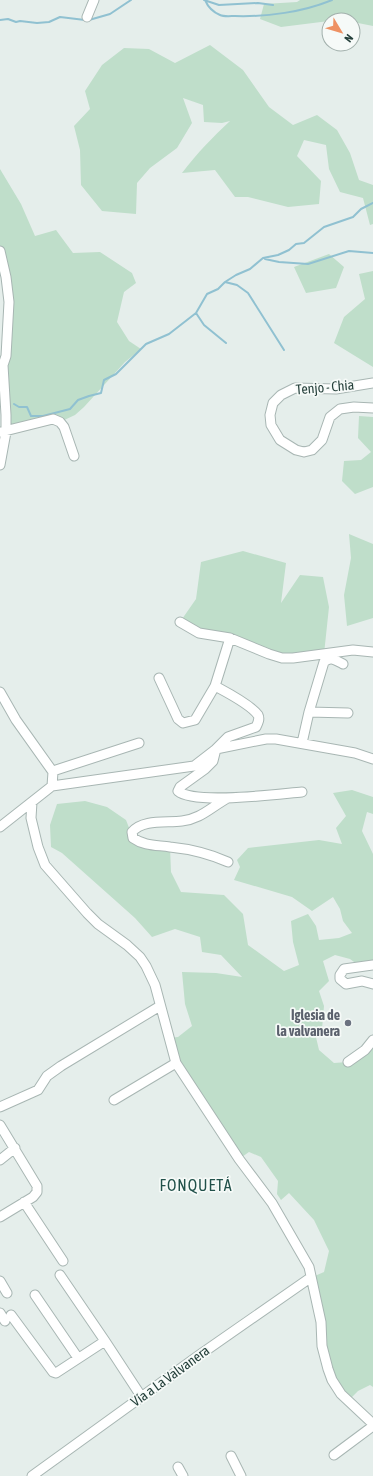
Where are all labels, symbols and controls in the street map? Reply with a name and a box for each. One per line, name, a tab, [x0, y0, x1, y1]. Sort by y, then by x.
north arrow	[321, 12, 361, 52]
text: N	[342, 32, 356, 44]
street label: Tenjo - Chia	[295, 376, 355, 398]
place label: Iglesia de la valvanera	[277, 1007, 340, 1039]
marker: Iglesia de la valvanera	[343, 1018, 353, 1028]
district label: FONQUETÁ	[159, 1176, 233, 1194]
street label: Vía a La Valvanera	[128, 1342, 212, 1410]

